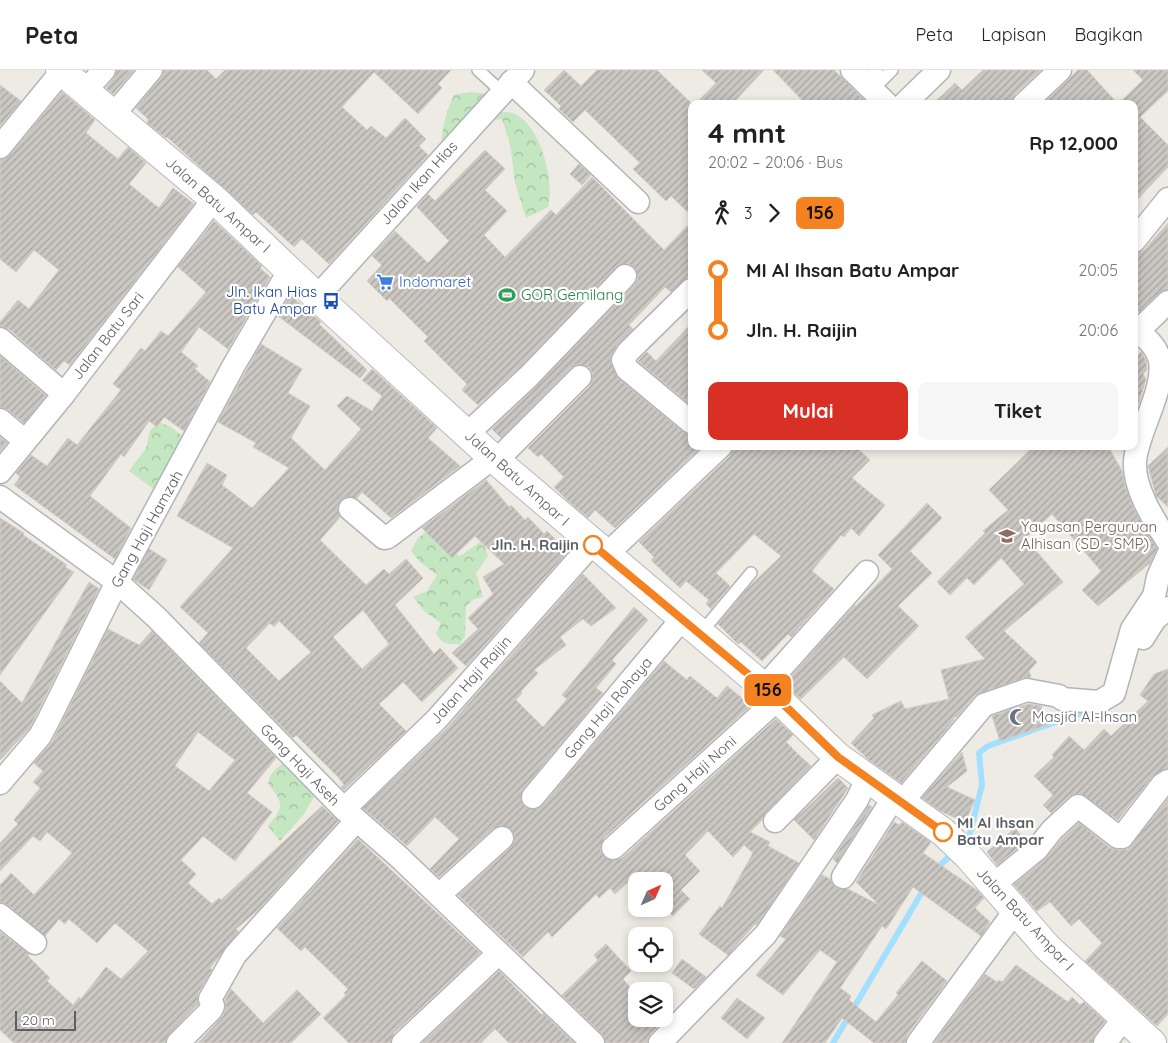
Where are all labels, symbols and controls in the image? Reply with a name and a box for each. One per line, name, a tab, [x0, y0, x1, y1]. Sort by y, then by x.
text: Peta	[25, 20, 78, 50]
text: Peta	[916, 23, 953, 46]
text: Lapisan	[981, 23, 1046, 46]
text: Bagikan	[1074, 23, 1143, 46]
text: 4 mnt	[708, 115, 786, 150]
text: Rp 12,000	[1029, 131, 1118, 155]
street label: Jalan Ikan Hias	[376, 137, 461, 229]
street label: Jalan Batu Ampar I	[162, 152, 275, 257]
text: 20:02 – 20:06 · Bus	[708, 152, 843, 172]
icon: walk	[708, 199, 736, 227]
icon: forward	[760, 199, 788, 227]
text: 156	[806, 201, 834, 224]
text: 3	[744, 203, 752, 223]
text: MI Al Ihsan Batu Ampar	[746, 258, 959, 282]
text: 20:05	[1078, 260, 1118, 280]
supermarket icon: Indomaret	[375, 272, 395, 292]
place label: Indomaret	[399, 272, 471, 291]
place label: Jln. Ikan Hias Batu Ampar	[226, 282, 317, 318]
sports icon: GOR Gemilang	[497, 285, 517, 305]
place label: GOR Gemilang	[521, 285, 623, 304]
street label: Jalan Batu Sari	[67, 288, 148, 383]
bus stop icon: Jln. Ikan Hias Batu Ampar	[321, 291, 341, 311]
text: Jln. H. Raijin	[746, 318, 857, 342]
text: 20:06	[1078, 320, 1118, 340]
button: Mulai	[708, 382, 908, 440]
button: Tiket	[918, 382, 1118, 440]
street label: Jalan Batu Ampar I	[461, 425, 574, 530]
street label: Gang Haji Hamzah	[106, 467, 187, 591]
place label: Yayasan Perguruan Alhisan (SD - SMP)	[1021, 517, 1157, 553]
school or university icon: Yayasan Perguruan Alhisan (SD - SMP)	[997, 526, 1017, 546]
place label: Jln. H. Raijin	[491, 535, 579, 554]
marker: Jln. H. Raijin	[583, 535, 603, 555]
street label: Jalan Haji Raijin	[426, 631, 515, 728]
street label: Gang Haji Rohaya	[559, 653, 656, 763]
line badge: 156	[739, 674, 797, 706]
text: 156	[754, 678, 782, 701]
mosque icon: Masjid Al-Ihsan	[1008, 707, 1028, 727]
place label: Masjid Al-Ihsan	[1032, 707, 1137, 726]
street label: Gang Haji Aseh	[256, 720, 344, 810]
street label: Gang Haji Noni	[649, 731, 740, 816]
place label: MI Al Ihsan Batu Ampar	[957, 813, 1045, 849]
marker: MI Al Ihsan Batu Ampar	[933, 822, 953, 842]
street label: Jalan Batu Ampar I	[972, 863, 1078, 974]
north arrow	[628, 872, 672, 918]
map controls	[628, 872, 673, 1027]
button: locate	[628, 927, 673, 972]
button: layers	[628, 982, 673, 1027]
scale bar	[15, 1008, 76, 1031]
text: 20 m	[22, 1011, 55, 1029]

